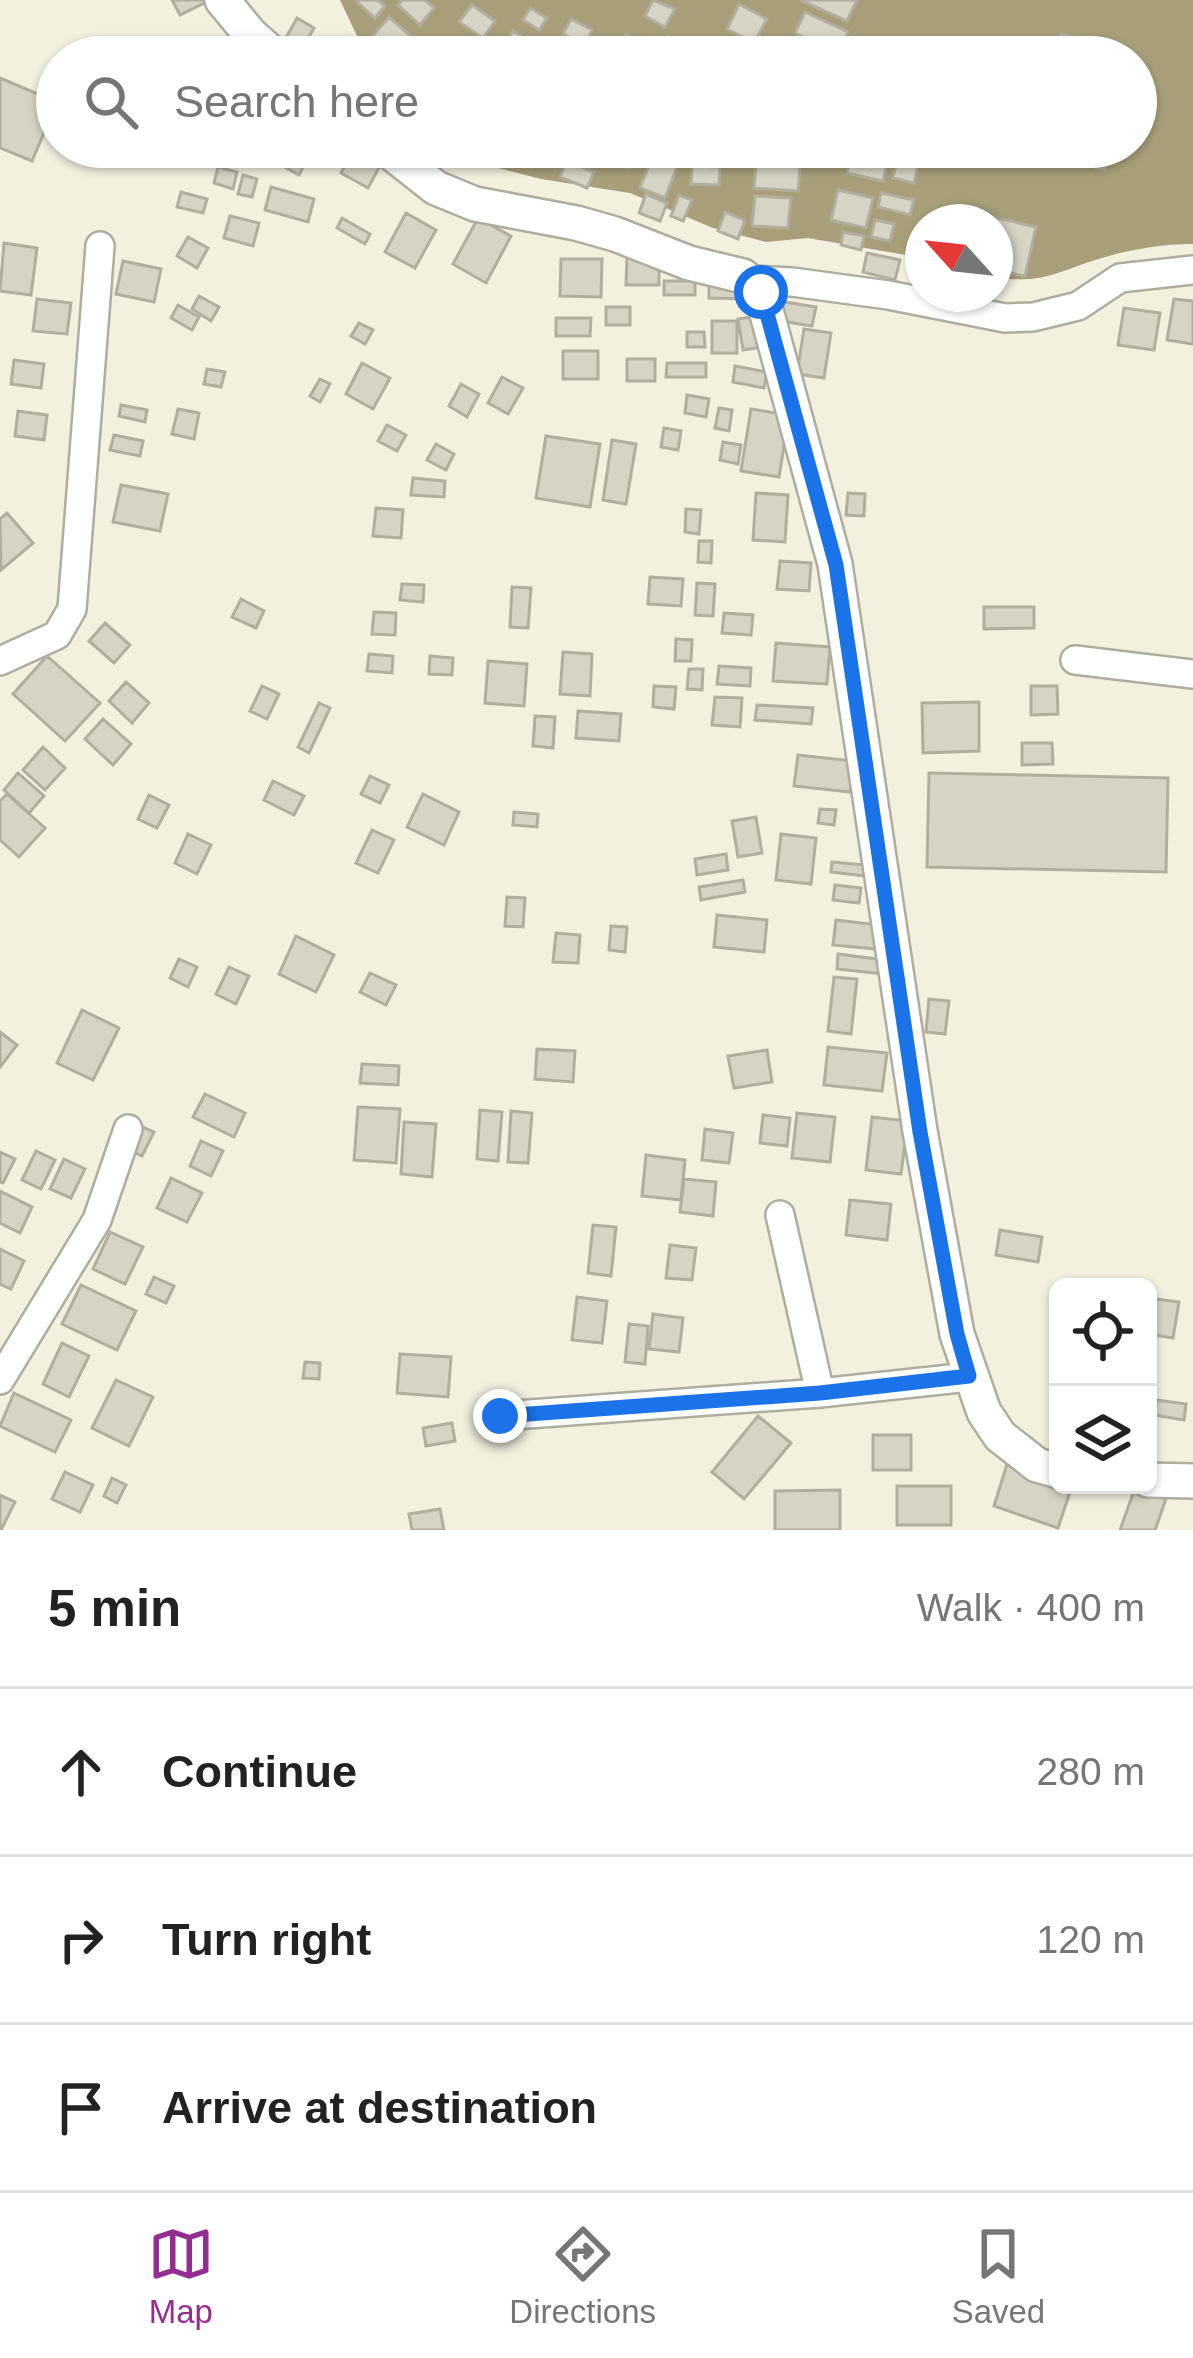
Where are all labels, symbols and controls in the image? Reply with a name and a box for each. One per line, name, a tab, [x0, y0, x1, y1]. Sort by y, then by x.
search box	[36, 36, 1157, 168]
icon: search	[78, 69, 144, 135]
text: Search here	[174, 76, 419, 127]
north arrow	[905, 204, 1013, 312]
route start	[734, 265, 788, 319]
map controls	[1049, 1278, 1157, 1494]
button: locate	[1049, 1278, 1157, 1386]
button: layers	[1049, 1386, 1157, 1494]
route end	[473, 1389, 527, 1443]
text: 5 min	[48, 1580, 181, 1637]
text: Walk · 400 m	[917, 1586, 1145, 1629]
icon: ahead	[48, 1739, 114, 1805]
text: Continue	[162, 1746, 357, 1797]
text: 280 m	[1037, 1750, 1145, 1793]
icon: right	[48, 1907, 114, 1973]
text: Turn right	[162, 1914, 371, 1965]
text: 120 m	[1037, 1918, 1145, 1961]
icon: arrive	[48, 2075, 114, 2141]
text: Arrive at destination	[162, 2082, 597, 2133]
tab: Map	[148, 2221, 214, 2331]
tab: Directions	[509, 2221, 656, 2331]
tab: Saved	[952, 2221, 1045, 2331]

